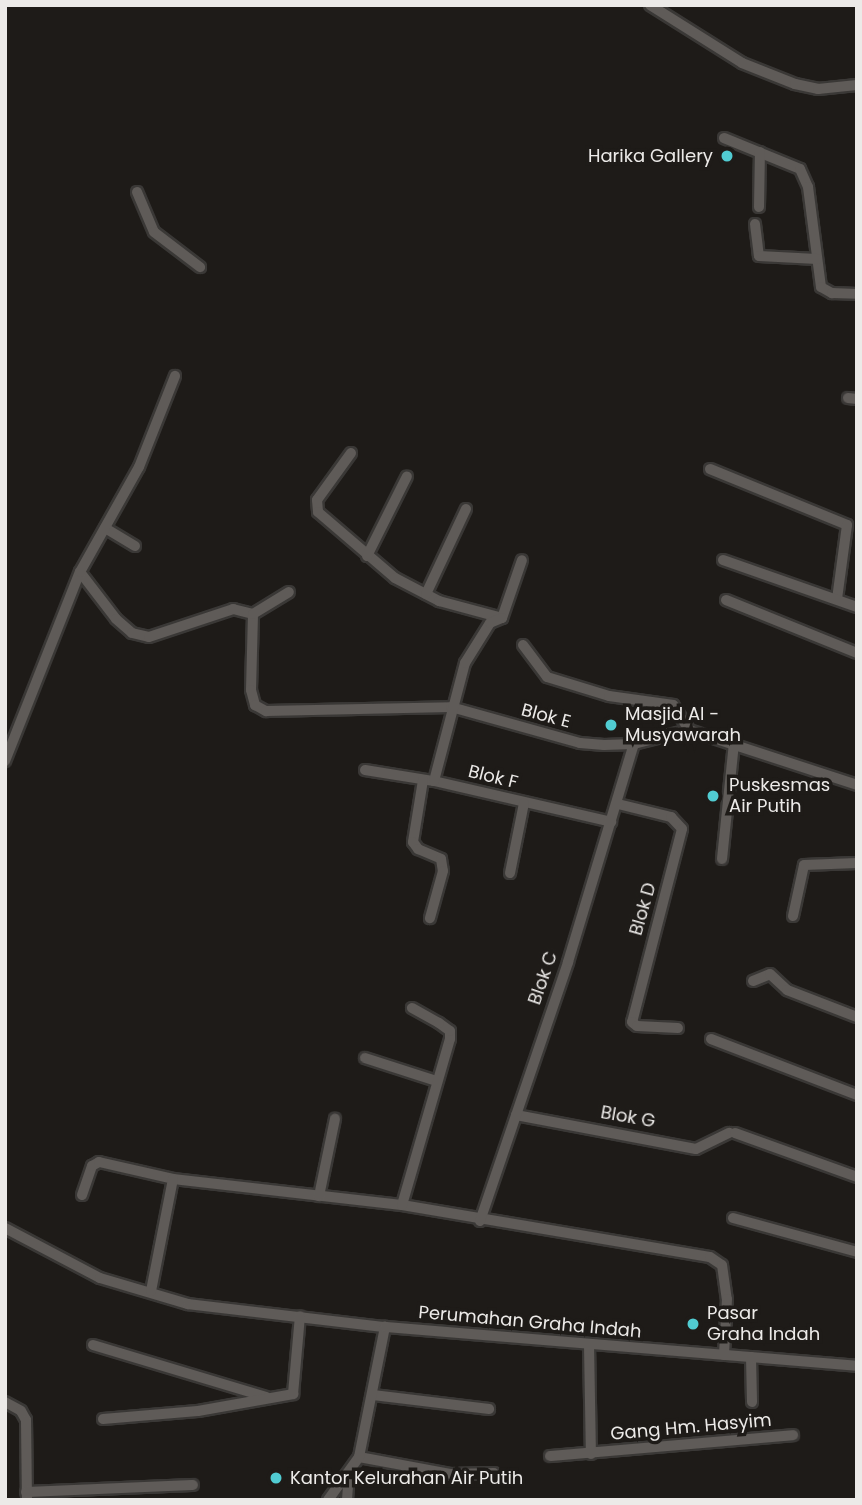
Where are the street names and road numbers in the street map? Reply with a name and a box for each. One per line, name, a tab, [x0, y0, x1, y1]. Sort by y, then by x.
street label: Blok E	[519, 699, 573, 733]
street label: Blok F	[466, 760, 520, 794]
street label: Blok D	[625, 880, 661, 938]
street label: Blok C	[524, 949, 562, 1007]
street label: Blok G	[599, 1102, 657, 1132]
street label: Perumahan Graha Indah	[418, 1301, 642, 1343]
street label: Gang Hm. Hasyim	[610, 1409, 772, 1445]

